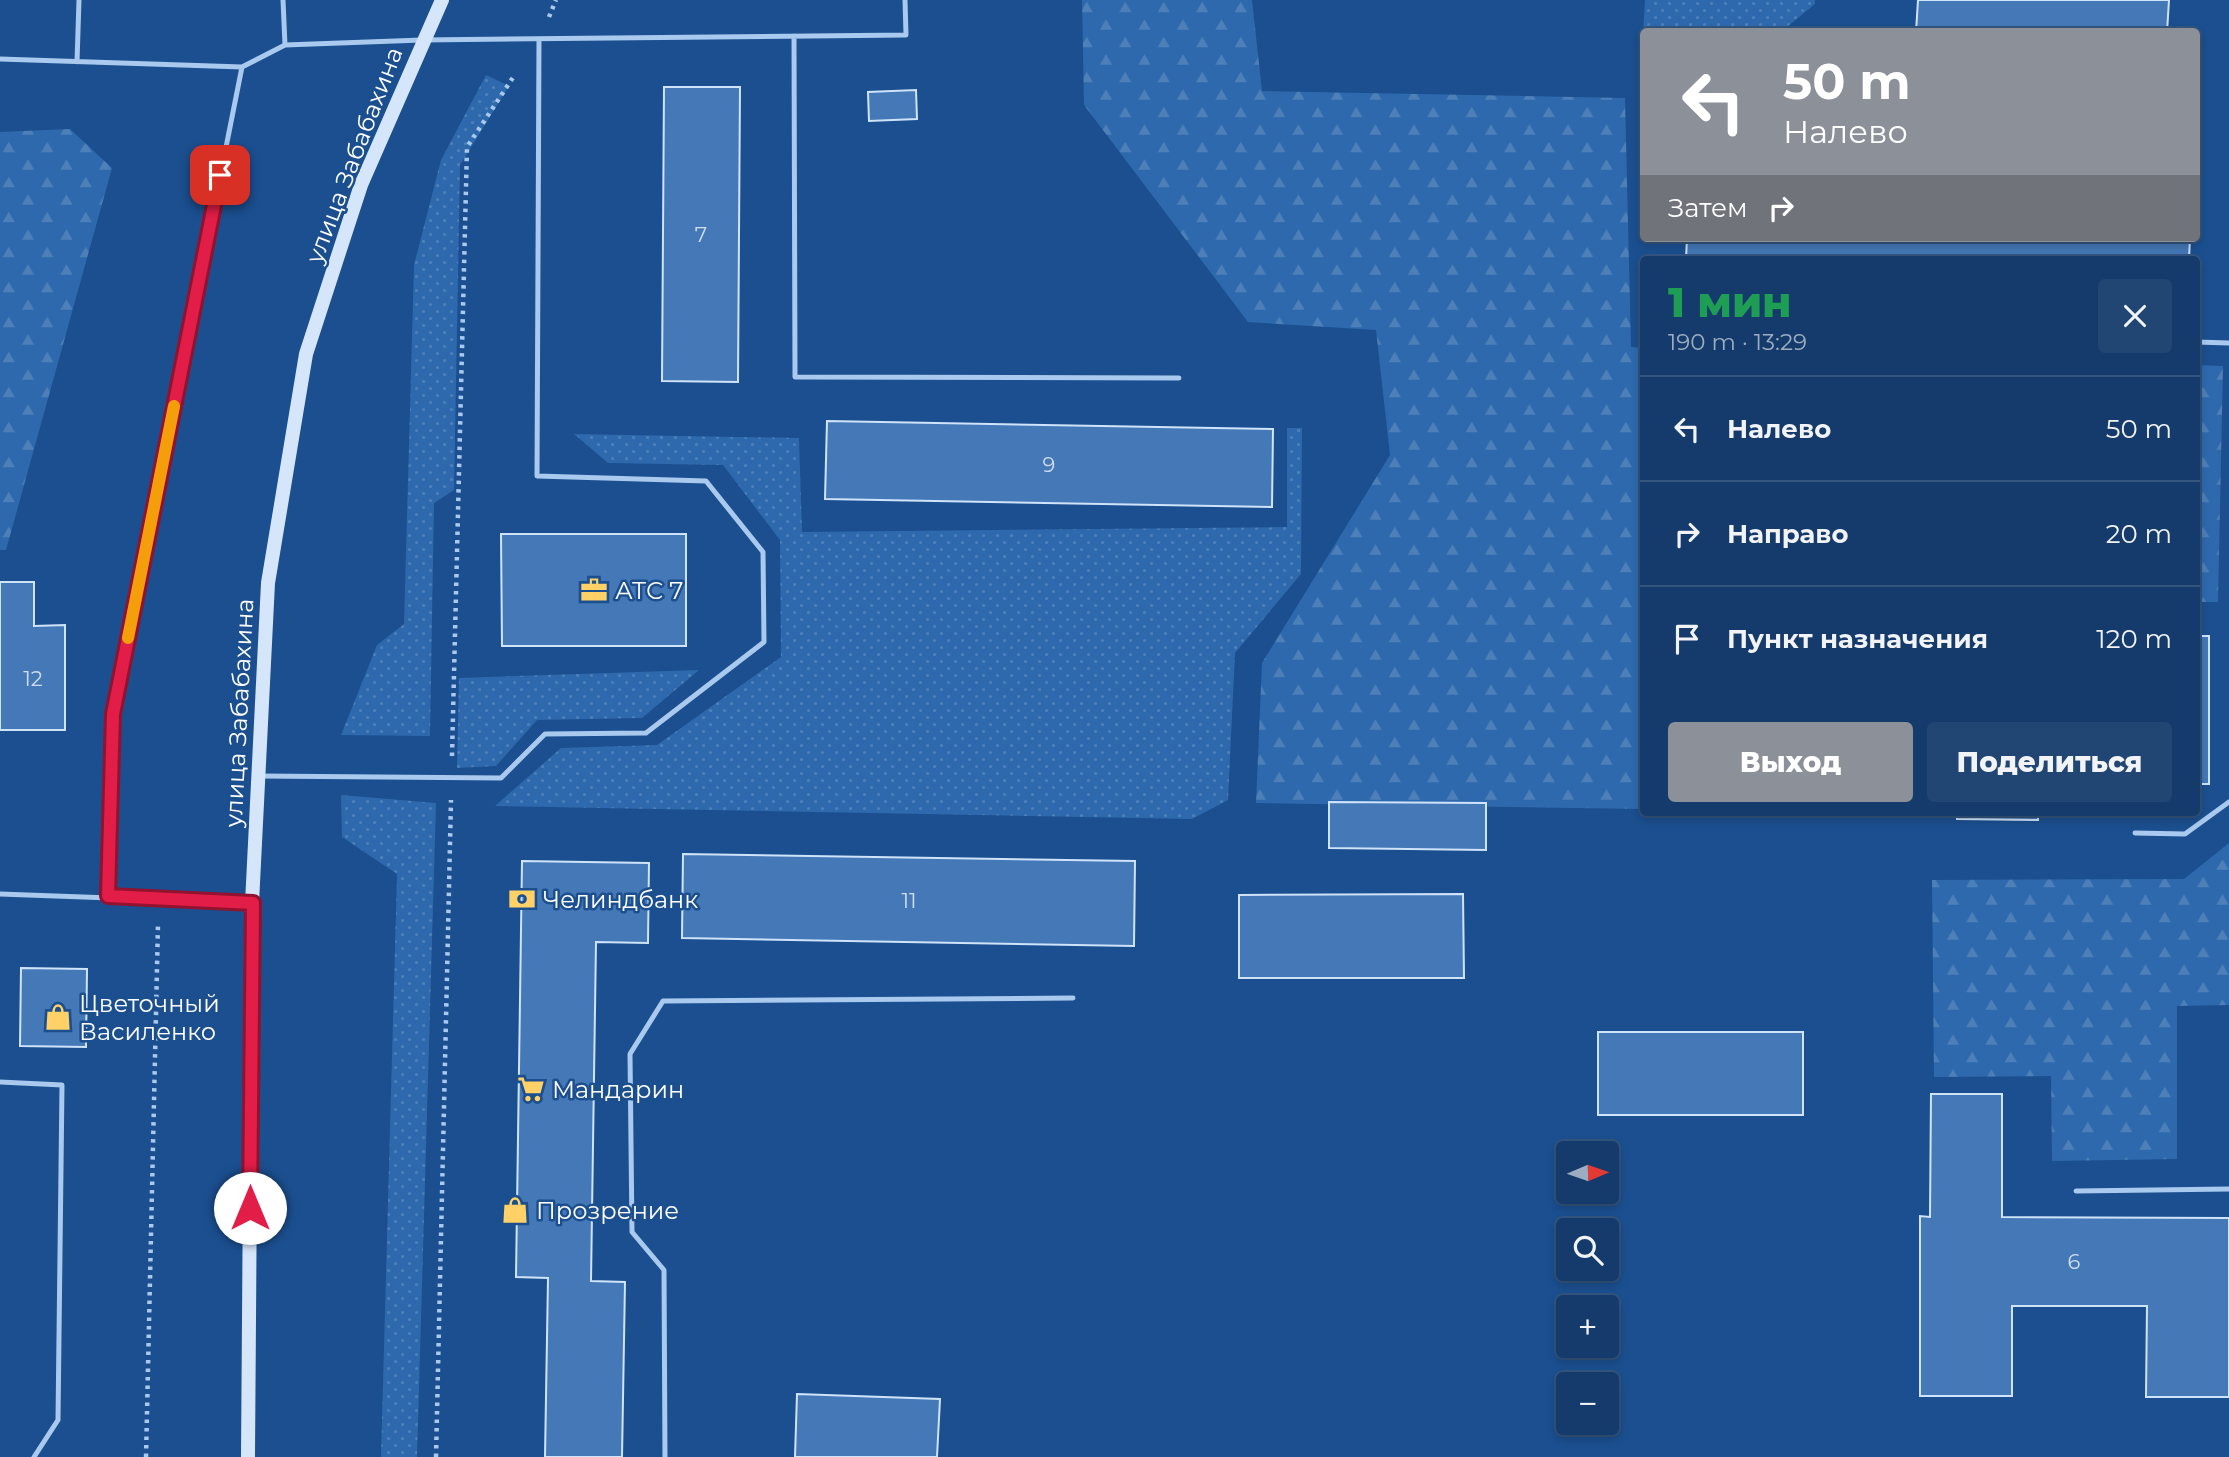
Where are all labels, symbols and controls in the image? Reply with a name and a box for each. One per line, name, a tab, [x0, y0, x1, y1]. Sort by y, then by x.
street label: улица Забабахина	[299, 43, 409, 268]
text: 50 m	[1783, 52, 1911, 111]
icon: left	[1668, 56, 1759, 147]
text: Налево	[1783, 112, 1908, 151]
pin	[190, 145, 250, 205]
icon: arrive	[201, 156, 239, 194]
icon: right	[1762, 189, 1800, 227]
text: Затем	[1668, 192, 1748, 224]
house number: 7	[695, 222, 707, 247]
text: 1 мин	[1668, 276, 1792, 328]
button: close	[2098, 279, 2172, 353]
text: 190 m · 13:29	[1668, 328, 1807, 356]
icon: left	[1668, 410, 1706, 448]
text: Налево	[1727, 413, 1831, 445]
text: 50 m	[2106, 413, 2172, 445]
house number: 9	[1043, 452, 1055, 477]
icon: right	[1668, 515, 1706, 553]
text: Направо	[1727, 518, 1848, 550]
text: 20 m	[2106, 518, 2172, 550]
office icon: АТС 7	[579, 575, 609, 605]
place label: АТС 7	[615, 576, 684, 605]
street label: улица Забабахина	[218, 598, 259, 829]
icon: arrive	[1668, 620, 1706, 658]
text: Пункт назначения	[1727, 623, 1988, 655]
text: 120 m	[2096, 623, 2172, 655]
house number: 12	[23, 666, 43, 691]
button: Выход	[1668, 722, 1913, 802]
button: Поделиться	[1927, 722, 2172, 802]
bank icon: Челиндбанк	[507, 884, 537, 914]
place label: Челиндбанк	[543, 885, 698, 914]
house number: 11	[901, 888, 917, 913]
place label: Цветочный Василенко	[79, 989, 220, 1046]
shop icon: Цветочный Василенко	[43, 1002, 73, 1032]
supermarket icon: Мандарин	[516, 1074, 546, 1104]
place label: Мандарин	[552, 1075, 684, 1104]
north arrow	[1556, 1141, 1619, 1204]
map controls	[1556, 1141, 1619, 1435]
position arrow	[213, 1171, 287, 1245]
shop icon: Прозрение	[500, 1195, 530, 1225]
place label: Прозрение	[536, 1196, 679, 1225]
button: search	[1556, 1218, 1619, 1281]
house number: 6	[2068, 1249, 2081, 1274]
button: +	[1556, 1295, 1619, 1358]
button: −	[1556, 1372, 1619, 1435]

